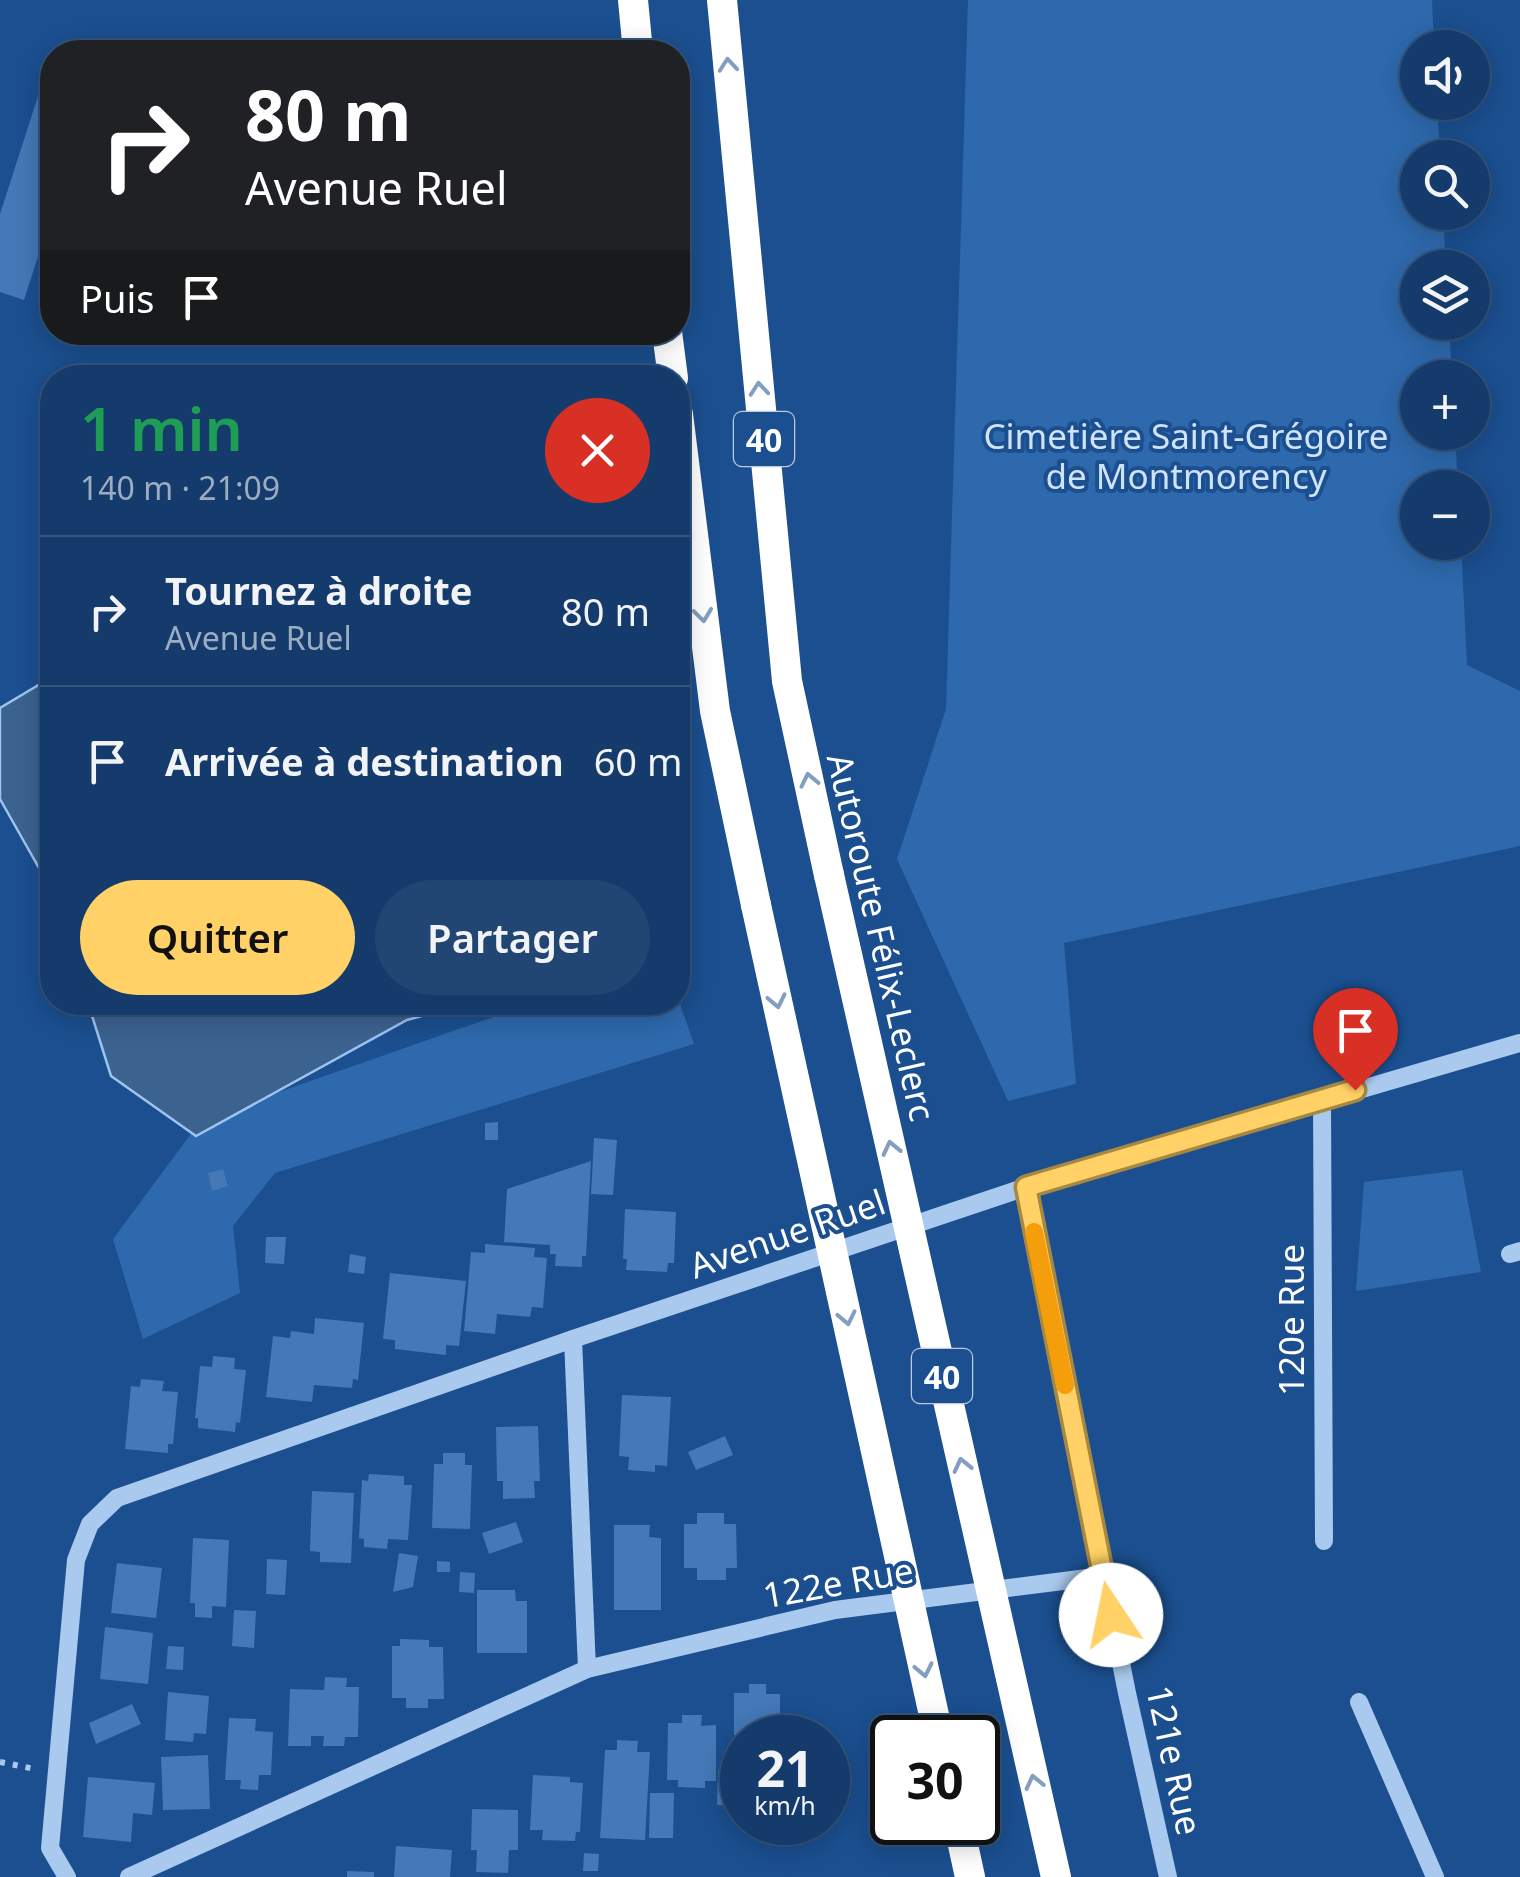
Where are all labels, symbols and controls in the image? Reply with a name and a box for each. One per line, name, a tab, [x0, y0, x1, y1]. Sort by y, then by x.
map controls	[1400, 30, 1490, 560]
button: sound	[1400, 30, 1490, 120]
one-way arrow	[718, 57, 740, 73]
text: 80 m	[245, 66, 412, 162]
icon: right	[80, 80, 210, 210]
button: search	[1400, 140, 1490, 230]
text: Avenue Ruel	[245, 157, 508, 218]
button: layers	[1400, 250, 1490, 340]
icon: arrive	[174, 270, 229, 325]
text: Puis	[80, 272, 154, 324]
button: +	[1400, 360, 1490, 450]
one-way arrow	[749, 380, 771, 396]
text: 1 min	[80, 387, 243, 469]
button: close	[545, 398, 650, 503]
road number: 40	[734, 412, 794, 466]
park label: Cimetière Saint-Grégoire de Montmorency	[983, 412, 1389, 499]
text: 140 m · 21:09	[80, 466, 280, 509]
button: −	[1400, 470, 1490, 560]
text: Tournez à droite	[165, 564, 473, 616]
icon: right	[80, 584, 135, 639]
text: 80 m	[561, 585, 650, 637]
one-way arrow	[691, 606, 712, 623]
text: Avenue Ruel	[165, 616, 352, 659]
icon: arrive	[80, 734, 135, 789]
text: Arrivée à destination	[165, 735, 564, 787]
text: 60 m	[594, 735, 683, 787]
street label: Autoroute Félix-Leclerc	[817, 749, 947, 1125]
one-way arrow	[799, 772, 820, 789]
button: Quitter	[80, 880, 355, 995]
button: Partager	[375, 880, 650, 995]
pin	[1313, 988, 1398, 1091]
one-way arrow	[765, 992, 786, 1009]
icon: arrive	[1328, 1003, 1383, 1058]
one-way arrow	[882, 1140, 903, 1157]
street label: Avenue Ruel	[683, 1178, 891, 1288]
street label: 120e Rue	[1267, 1244, 1314, 1396]
one-way arrow	[835, 1309, 856, 1326]
road number: 40	[912, 1349, 972, 1403]
one-way arrow	[953, 1457, 974, 1474]
street label: 122e Rue	[759, 1546, 917, 1618]
position arrow	[1059, 1563, 1163, 1667]
one-way arrow	[912, 1661, 933, 1678]
street label: 121e Rue	[1136, 1681, 1214, 1839]
speed limit sign: 30	[870, 1715, 1000, 1845]
text: 21	[756, 1734, 814, 1802]
one-way arrow	[1025, 1774, 1046, 1791]
text: km/h	[754, 1788, 816, 1822]

